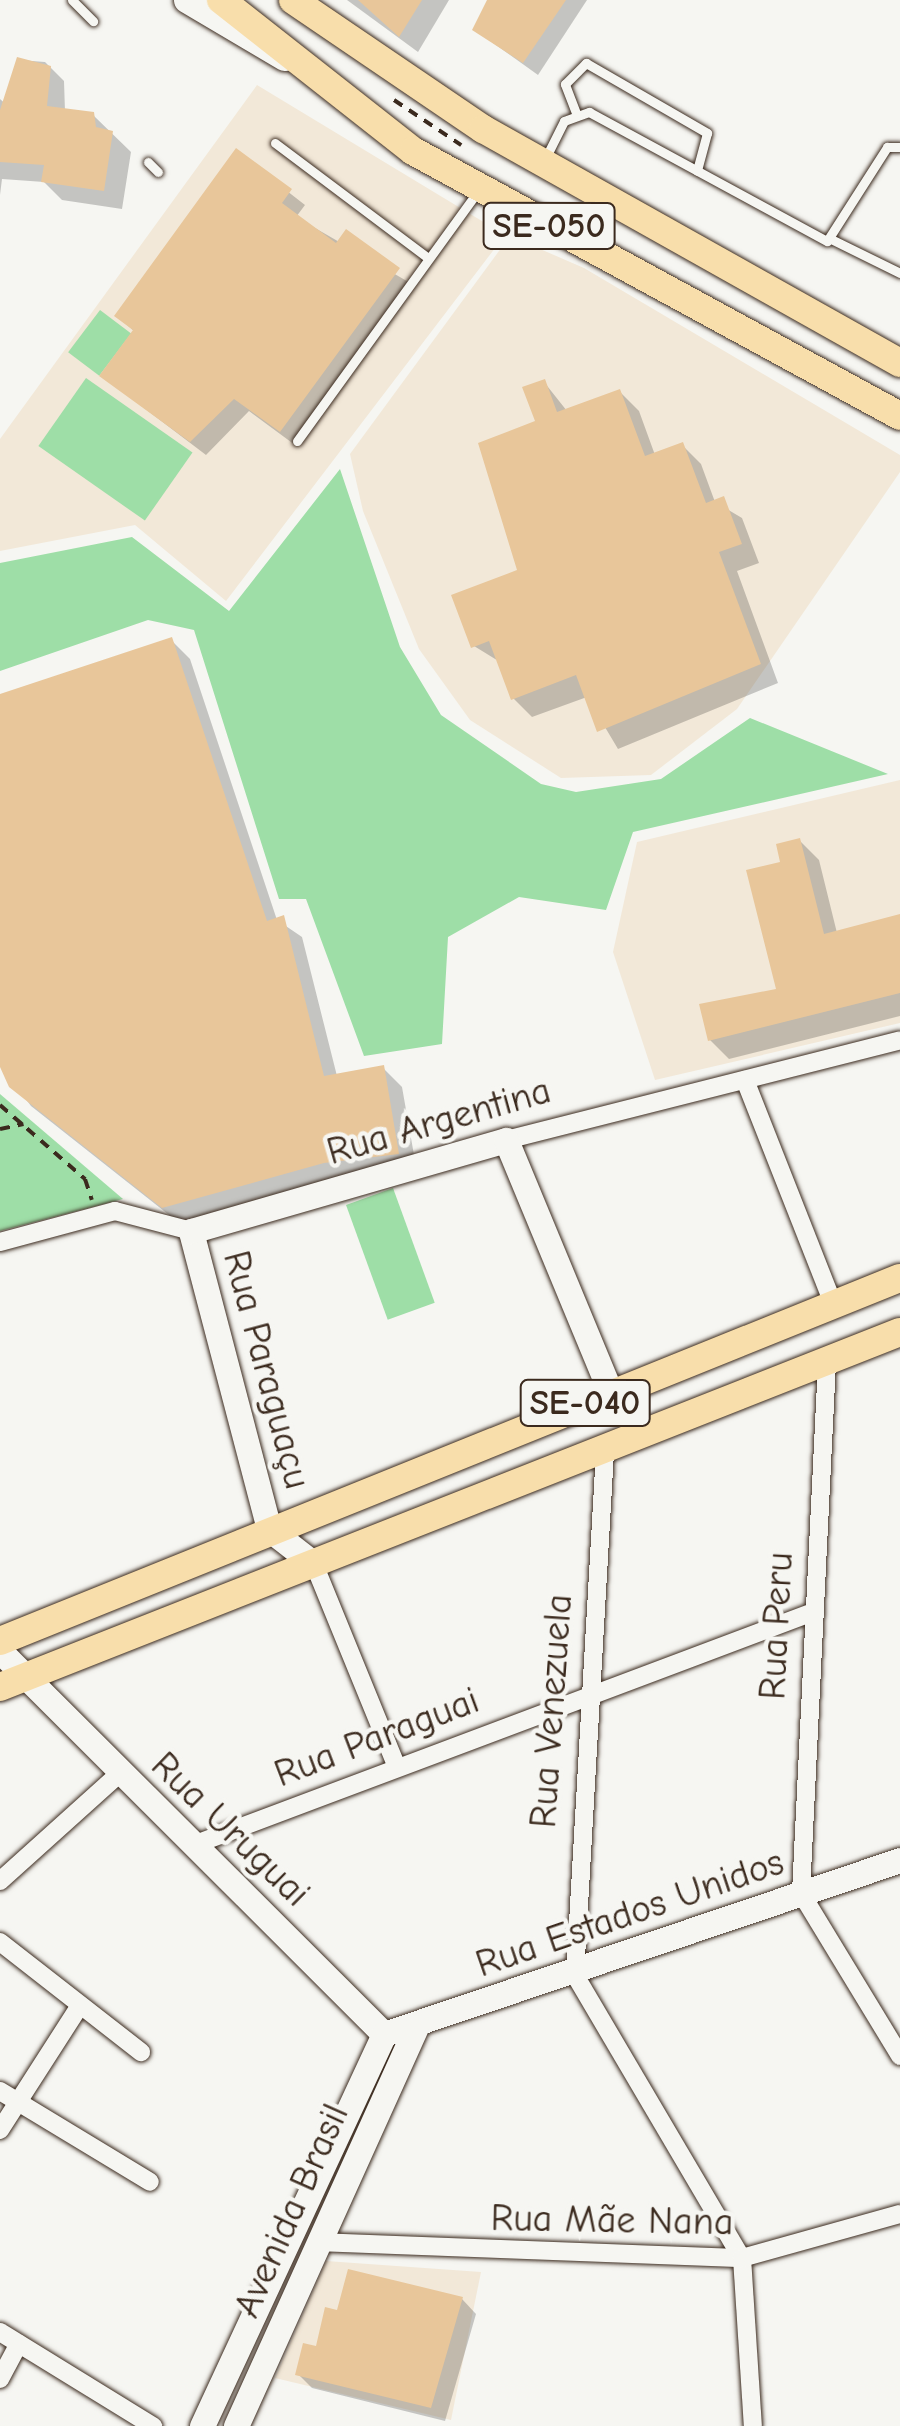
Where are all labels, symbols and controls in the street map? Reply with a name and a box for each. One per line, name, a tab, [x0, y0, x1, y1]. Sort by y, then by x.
road number: SE-050	[482, 196, 616, 256]
street label: Rua Argentina	[322, 1068, 556, 1176]
street label: Rua Paraguaçu	[212, 1246, 320, 1494]
road number: SE-040	[518, 1373, 652, 1433]
street label: Rua Peru	[750, 1551, 804, 1701]
street label: Rua Venezuela	[521, 1592, 583, 1830]
street label: Rua Paraguai	[268, 1678, 486, 1798]
street label: Rua Uruguai	[141, 1743, 319, 1917]
street label: Rua Estados Unidos	[470, 1840, 790, 1988]
street label: Avenida Brasil	[225, 2097, 359, 2325]
street label: Rua Mãe Nana	[490, 2196, 734, 2246]

